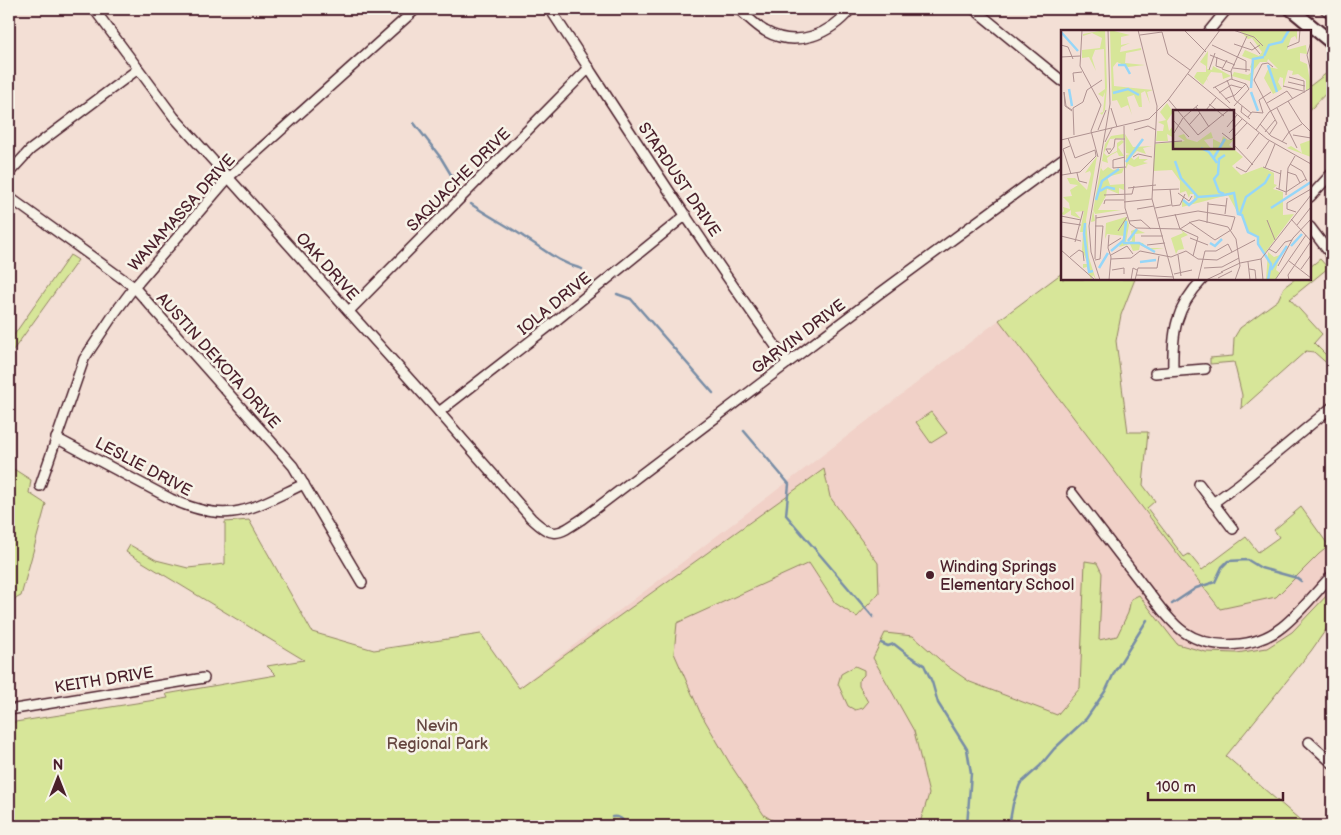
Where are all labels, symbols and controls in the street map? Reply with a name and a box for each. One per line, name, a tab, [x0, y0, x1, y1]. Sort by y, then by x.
inset map	[1061, 30, 1311, 280]
street label: STARDUST DRIVE	[634, 119, 724, 241]
street label: SAQUACHE DRIVE	[403, 124, 515, 236]
street label: WANAMASSA DRIVE	[125, 151, 240, 275]
street label: OAK DRIVE	[292, 229, 362, 305]
street label: IOLA DRIVE	[514, 269, 595, 340]
street label: AUSTIN DEKOTA DRIVE	[152, 289, 284, 433]
street label: GARVIN DRIVE	[748, 296, 849, 379]
street label: LESLIE DRIVE	[92, 434, 195, 501]
place label: Winding Springs Elementary School	[940, 558, 1074, 595]
marker: Winding Springs Elementary School	[924, 569, 936, 581]
street label: KEITH DRIVE	[53, 663, 155, 698]
park label: Nevin Regional Park	[387, 717, 488, 754]
north arrow	[32, 752, 82, 802]
text: N	[53, 757, 63, 774]
scale bar	[1148, 770, 1284, 802]
text: 100 m	[1156, 778, 1196, 797]

